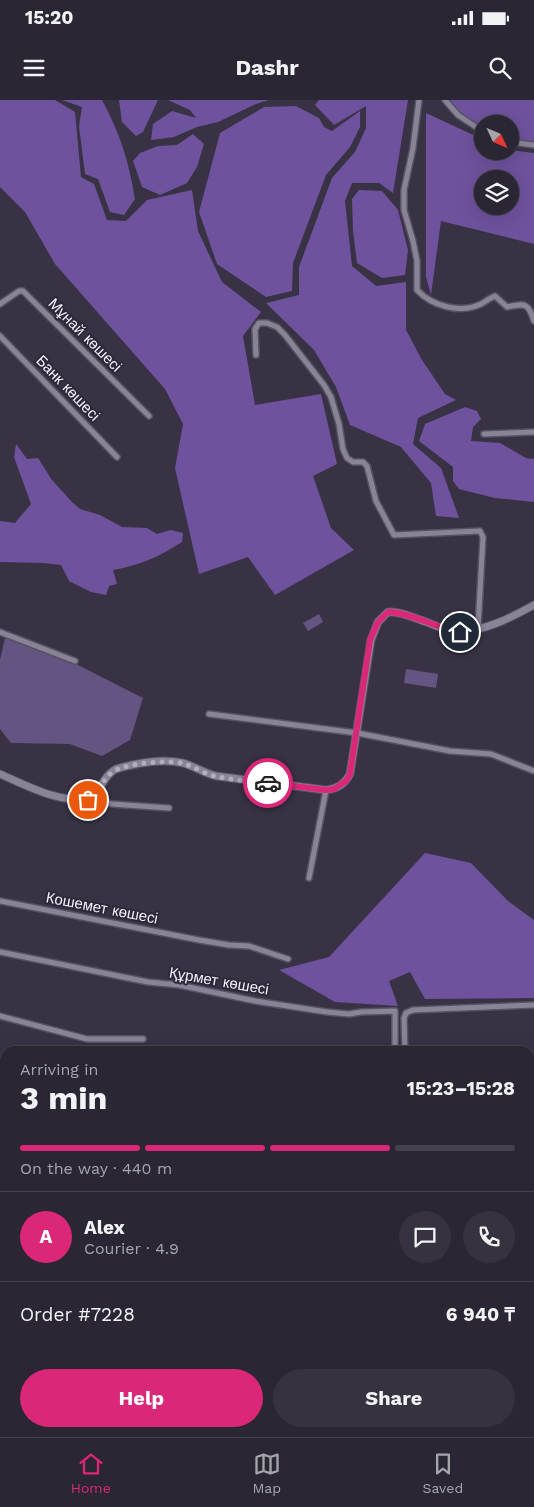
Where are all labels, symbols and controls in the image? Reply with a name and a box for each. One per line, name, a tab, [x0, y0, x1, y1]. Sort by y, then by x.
text: 15:20	[25, 6, 74, 29]
icon: menu	[20, 54, 48, 82]
icon: search	[486, 54, 514, 82]
text: Dashr	[235, 55, 299, 80]
north arrow	[474, 115, 519, 160]
map controls	[474, 115, 519, 215]
button: layers	[474, 170, 519, 215]
street label: Мұнай көшесі	[45, 295, 125, 375]
street label: Банк көшесі	[32, 351, 104, 425]
pin	[439, 611, 481, 653]
icon: home	[446, 618, 474, 646]
courier	[243, 758, 293, 808]
icon: car	[254, 769, 282, 797]
pin	[67, 779, 109, 821]
icon: bag	[74, 786, 102, 814]
street label: Кошемет көшесі	[44, 888, 160, 928]
street label: Құрмет көшесі	[168, 963, 270, 999]
text: Arriving in	[20, 1060, 98, 1079]
text: 15:23–15:28	[407, 1077, 515, 1100]
text: 3 min	[20, 1079, 107, 1117]
text: On the way · 440 m	[20, 1159, 172, 1178]
button: chat	[399, 1211, 451, 1263]
button: phone	[463, 1211, 515, 1263]
text: Alex	[84, 1216, 125, 1239]
text: A	[40, 1225, 52, 1248]
text: Courier · 4.9	[84, 1239, 179, 1258]
text: Order #7228	[20, 1303, 135, 1326]
text: 6 940 ₸	[446, 1303, 515, 1326]
button: Help	[20, 1369, 263, 1427]
button: Share	[273, 1369, 515, 1427]
tab: Home	[71, 1450, 111, 1496]
tab: Map	[252, 1450, 281, 1496]
tab: Saved	[423, 1450, 463, 1496]

